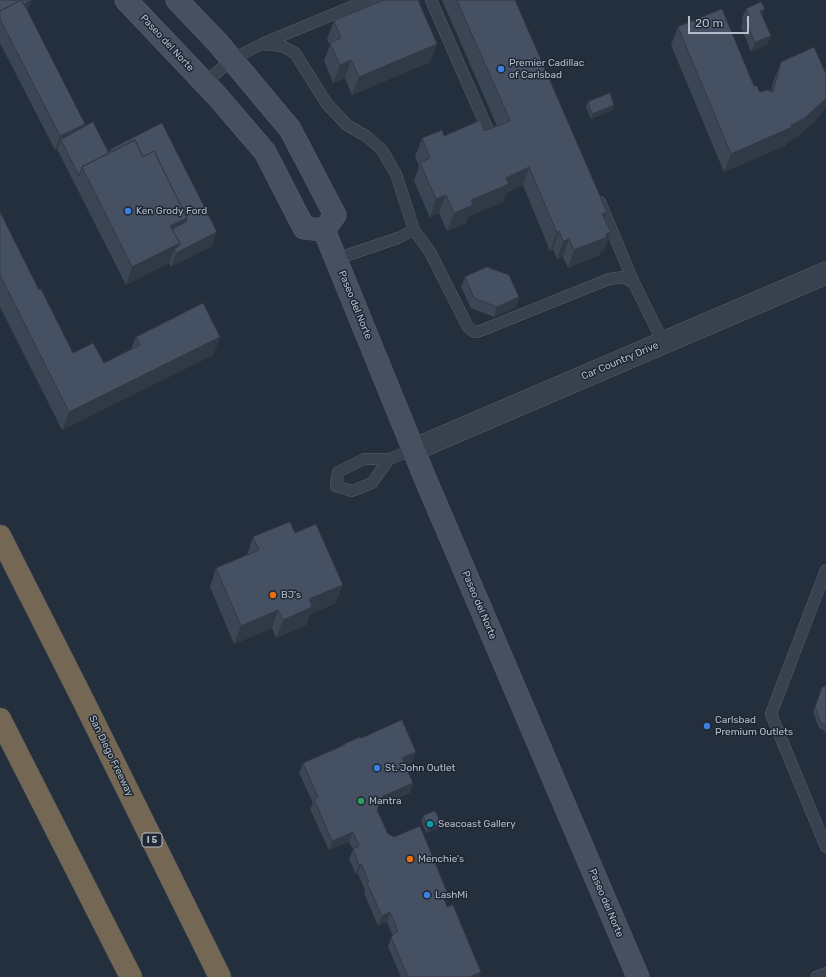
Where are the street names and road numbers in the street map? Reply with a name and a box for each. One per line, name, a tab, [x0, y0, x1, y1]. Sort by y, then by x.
street label: Paseo del Norte	[138, 12, 196, 74]
street label: Paseo del Norte	[336, 269, 374, 341]
street label: Car Country Drive	[580, 339, 660, 383]
street label: Paseo del Norte	[459, 569, 499, 641]
street label: San Diego Freeway	[86, 714, 136, 798]
road number: I 5	[142, 833, 162, 847]
street label: Paseo del Norte	[586, 867, 626, 939]

